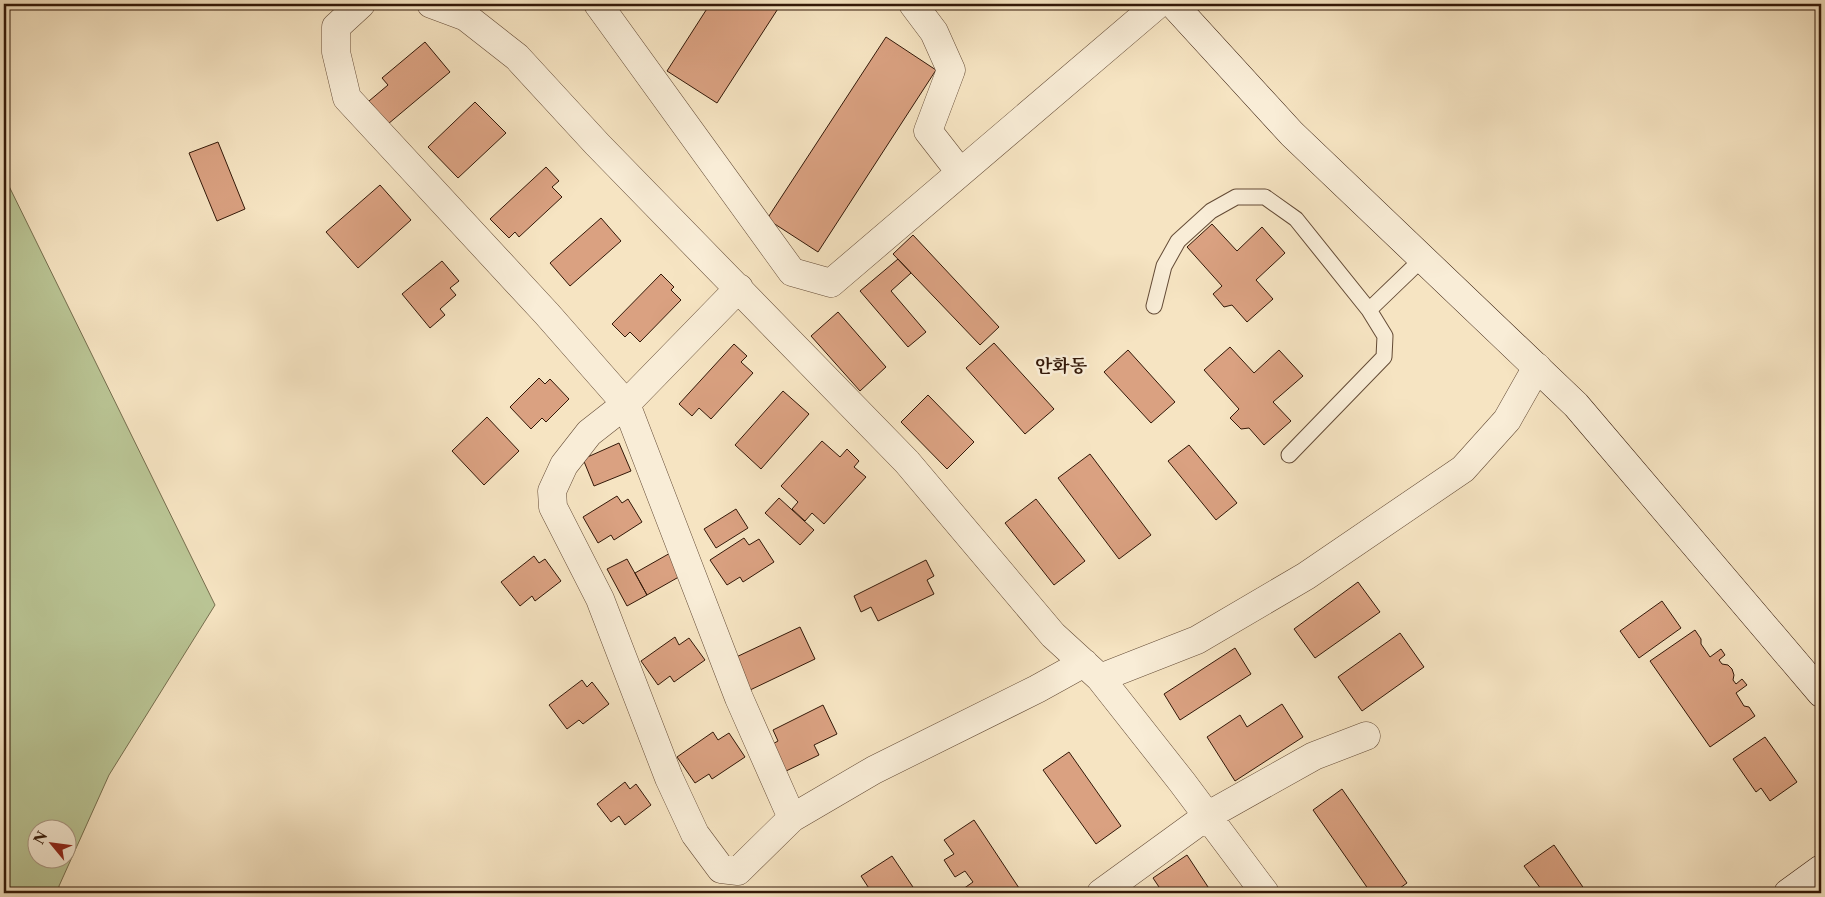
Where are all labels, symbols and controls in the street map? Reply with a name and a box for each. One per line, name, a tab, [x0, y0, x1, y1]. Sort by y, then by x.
district label: 안화동	[1035, 355, 1088, 377]
north arrow	[28, 820, 78, 870]
text: N	[30, 828, 51, 847]

